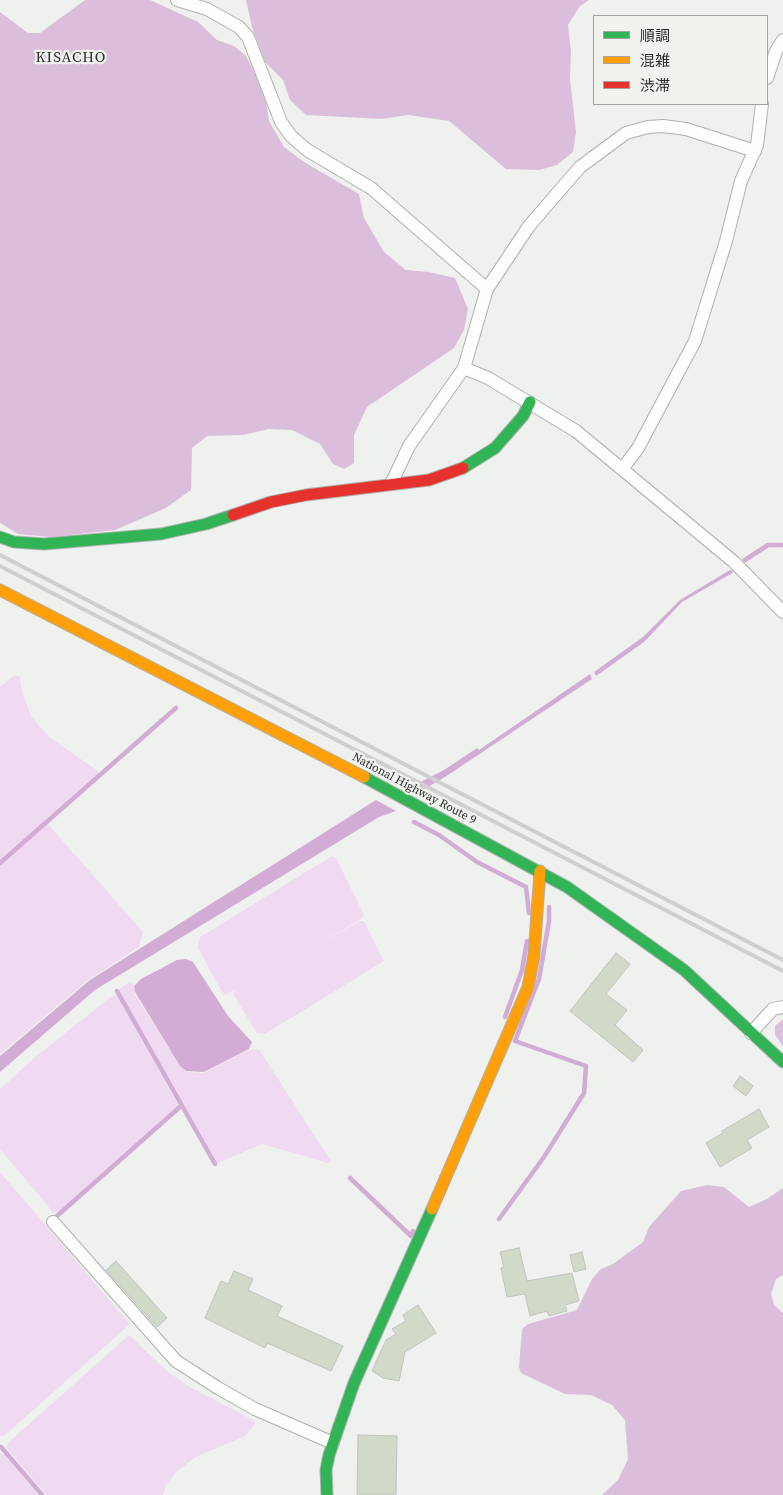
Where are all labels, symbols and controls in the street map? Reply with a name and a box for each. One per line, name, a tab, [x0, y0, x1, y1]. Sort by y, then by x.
legend	[593, 15, 768, 105]
text: 順調	[640, 25, 670, 46]
district label: KISACHO	[35, 49, 107, 67]
text: 混雑	[640, 50, 670, 71]
text: 渋滞	[640, 75, 670, 96]
street label: National Highway Route 9	[349, 750, 479, 828]

